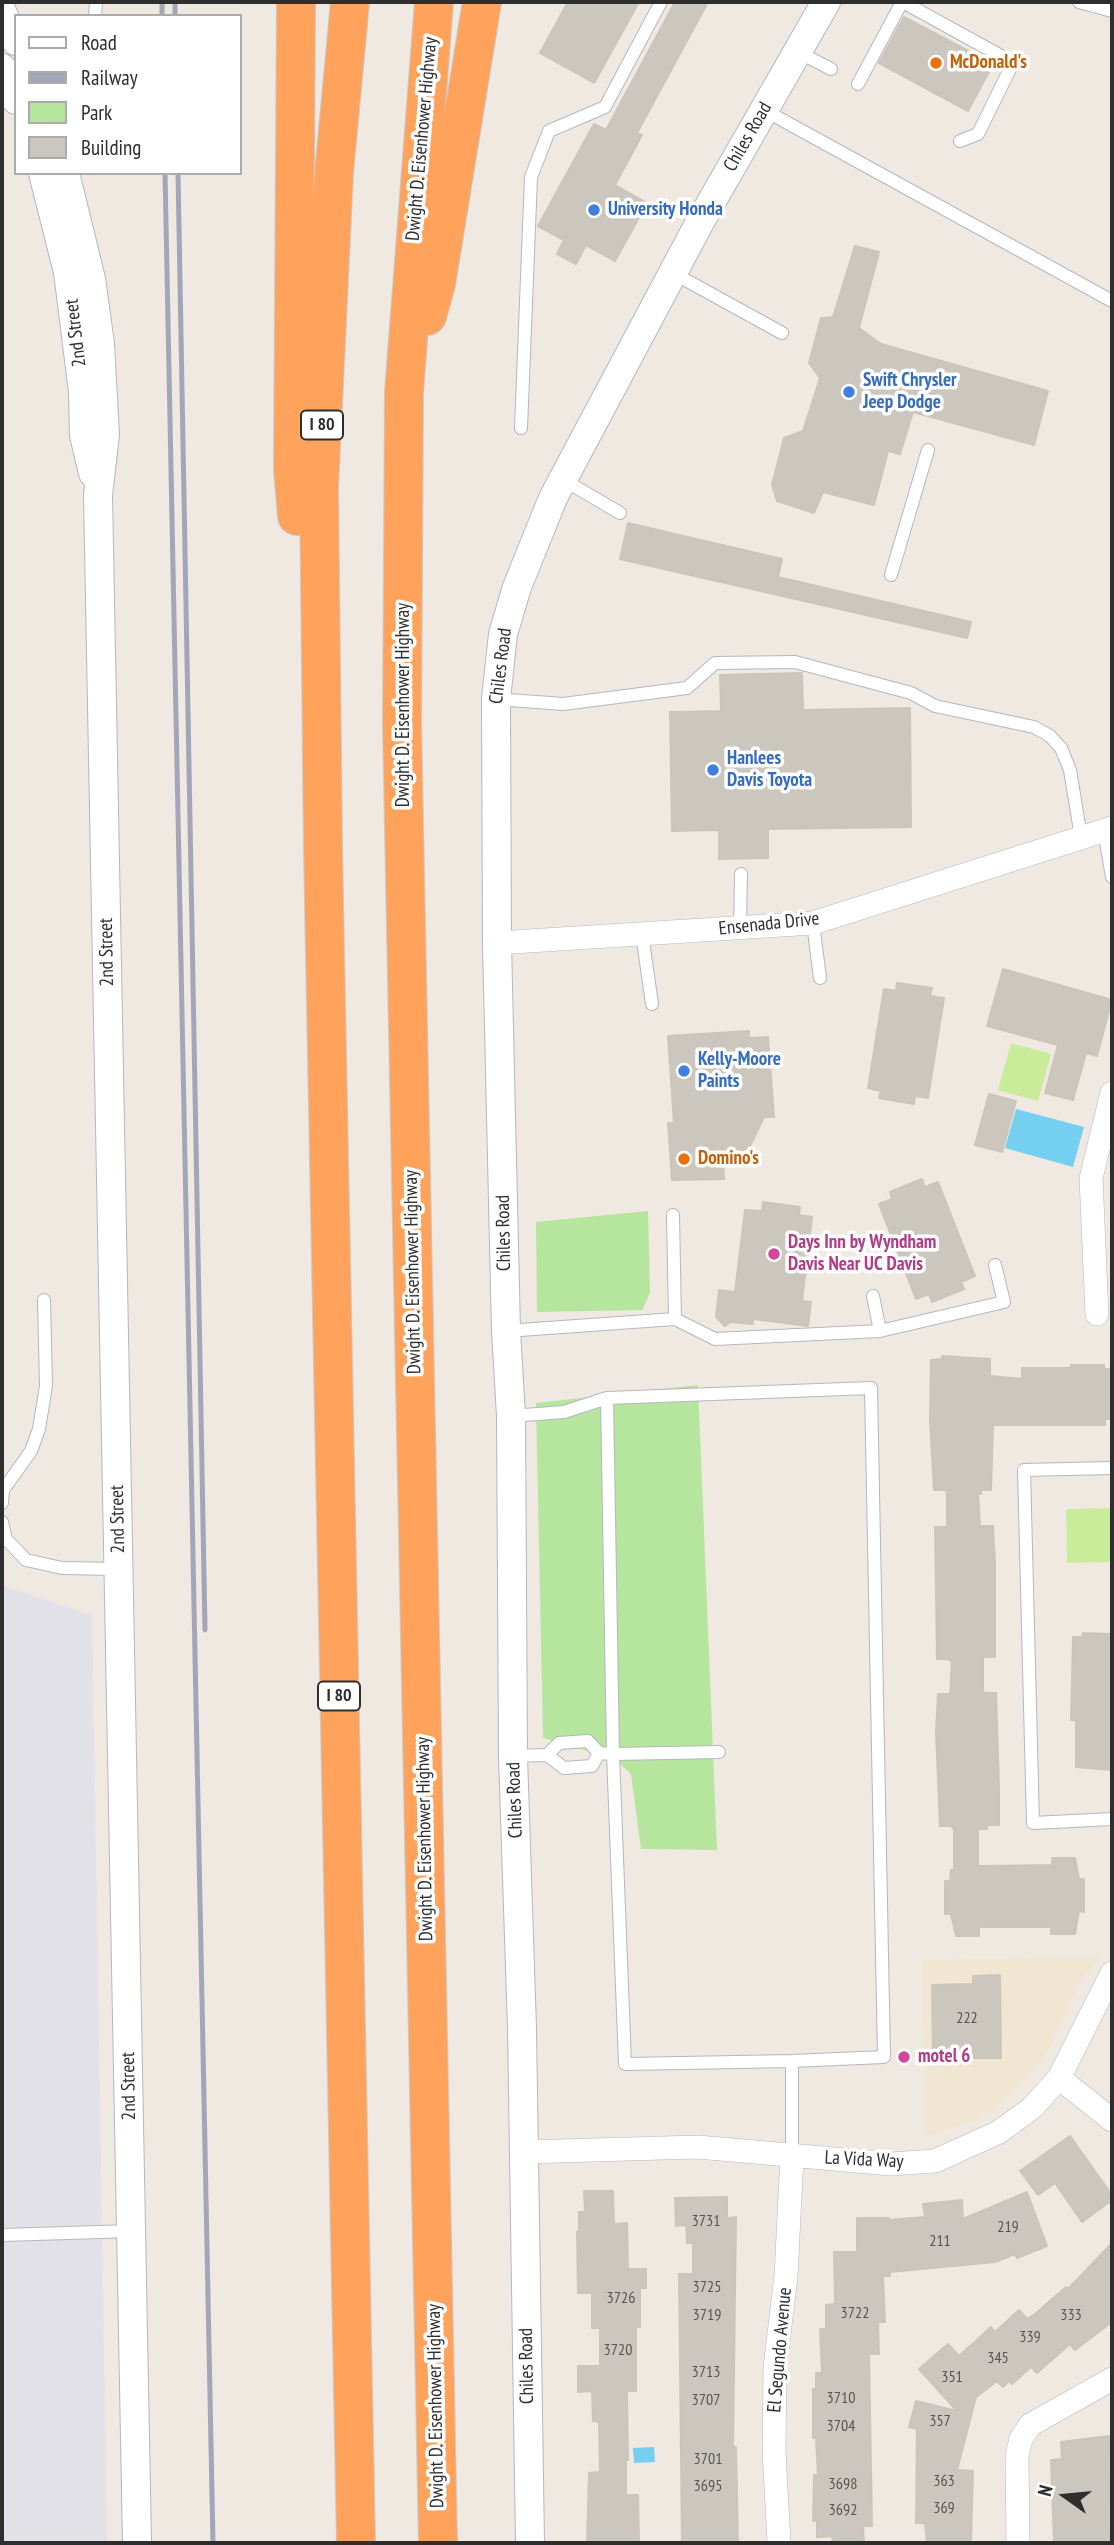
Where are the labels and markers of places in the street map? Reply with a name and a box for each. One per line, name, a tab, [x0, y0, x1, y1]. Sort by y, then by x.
place label: McDonald's	[950, 52, 1027, 74]
marker: McDonald's	[928, 55, 944, 71]
place label: University Honda	[608, 199, 723, 221]
marker: University Honda	[586, 202, 602, 218]
place label: Swift Chrysler Jeep Dodge	[863, 370, 957, 414]
marker: Swift Chrysler Jeep Dodge	[841, 384, 857, 400]
place label: Hanlees Davis Toyota	[727, 748, 812, 792]
marker: Hanlees Davis Toyota	[705, 762, 721, 778]
place label: Kelly-Moore Paints	[698, 1049, 781, 1093]
marker: Kelly-Moore Paints	[676, 1063, 692, 1079]
place label: Domino's	[698, 1148, 759, 1170]
marker: Domino's	[676, 1151, 692, 1167]
place label: Days Inn by Wyndham Davis Near UC Davis	[788, 1232, 936, 1276]
marker: Days Inn by Wyndham Davis Near UC Davis	[766, 1246, 782, 1262]
place label: motel 6	[918, 2046, 970, 2068]
marker: motel 6	[896, 2049, 912, 2065]

